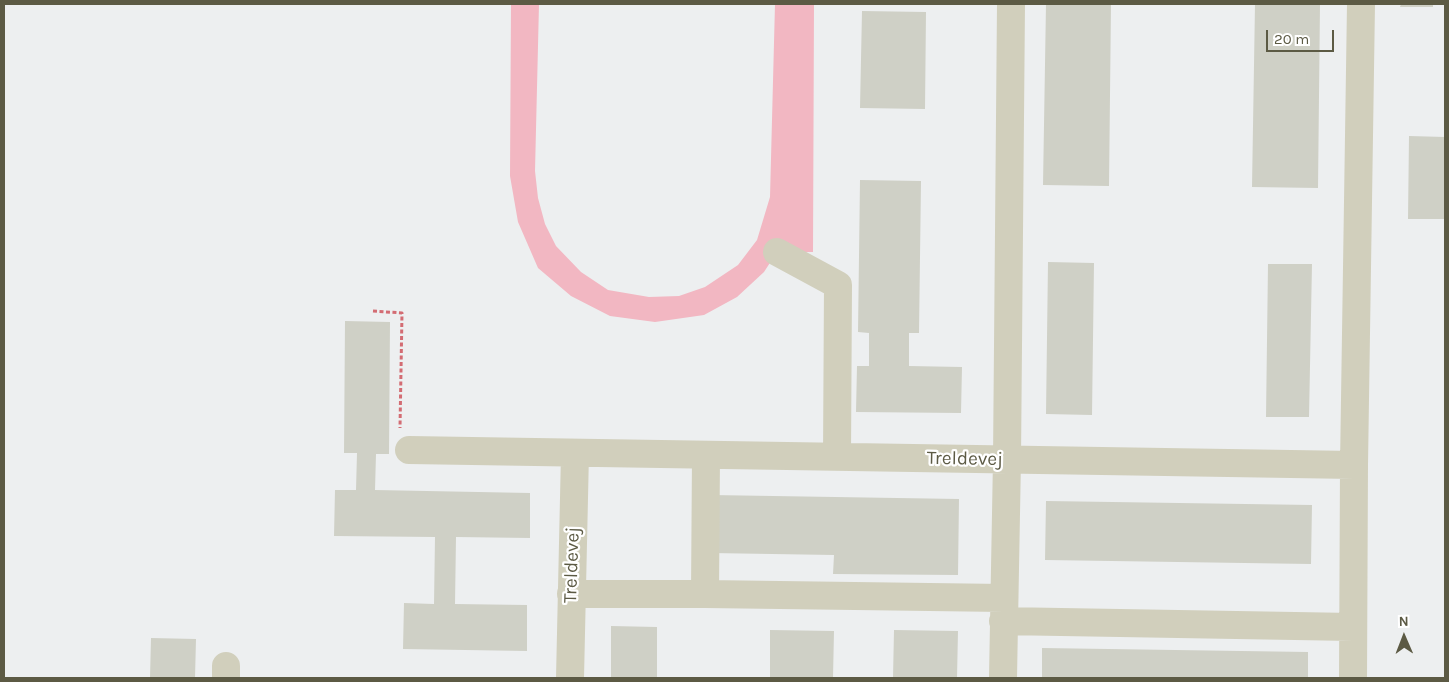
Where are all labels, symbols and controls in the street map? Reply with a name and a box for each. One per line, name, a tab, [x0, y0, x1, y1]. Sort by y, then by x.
scale bar	[1269, 20, 1336, 52]
text: 20 m	[1274, 30, 1309, 48]
street label: Treldevej	[927, 447, 1003, 471]
street label: Treldevej	[559, 526, 585, 604]
north arrow	[1379, 612, 1429, 662]
text: N	[1399, 613, 1409, 630]

